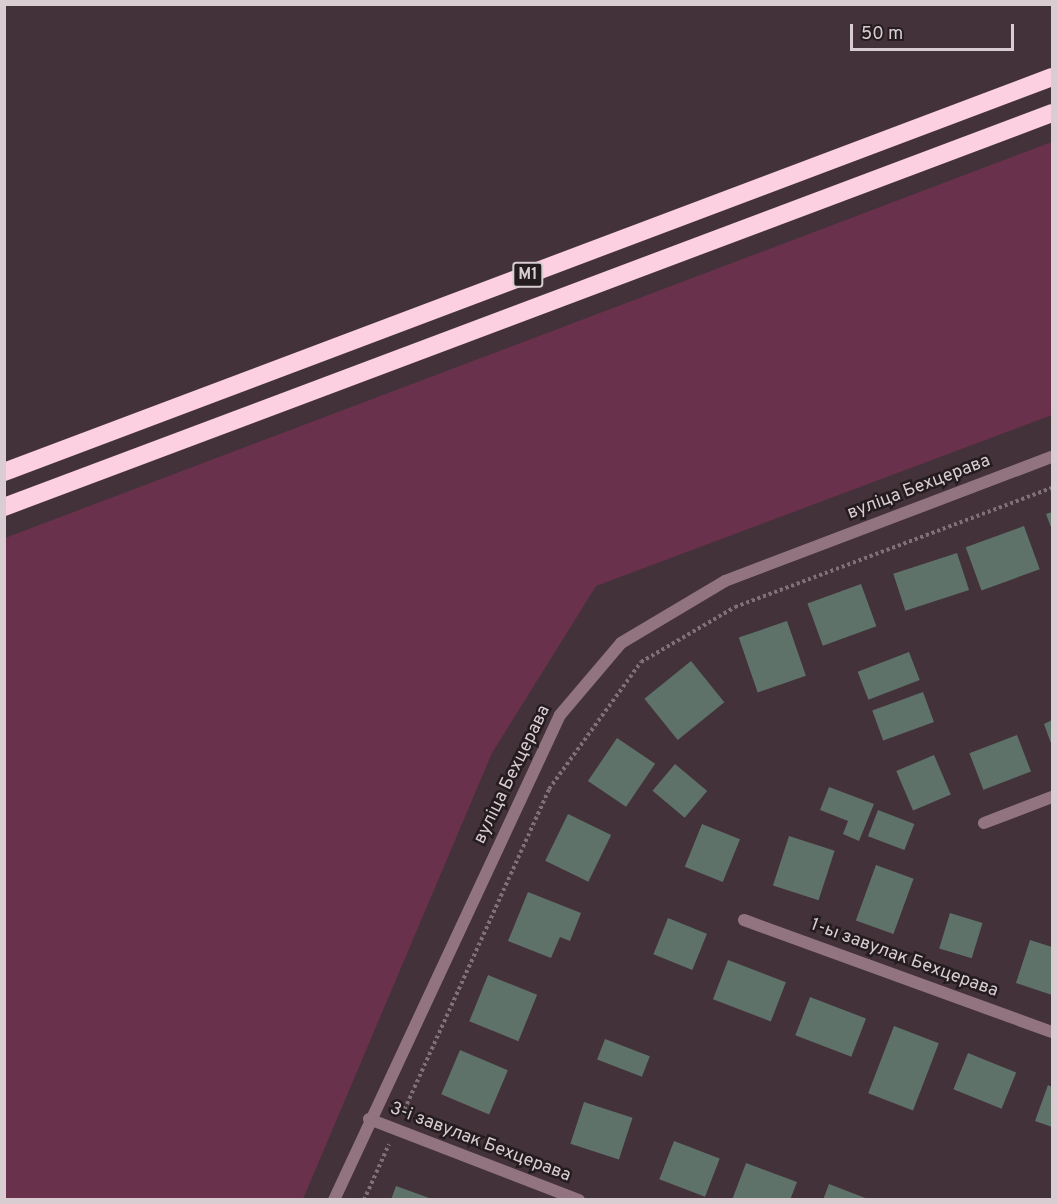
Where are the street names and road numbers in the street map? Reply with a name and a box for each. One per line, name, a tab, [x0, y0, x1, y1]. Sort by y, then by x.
road number: М1	[512, 262, 544, 288]
street label: вуліца Бехцерава	[844, 451, 994, 525]
street label: вуліца Бехцерава	[470, 702, 556, 848]
street label: 1-ы завулак Бехцерава	[807, 915, 1001, 1003]
street label: 3-і завулак Бехцерава	[387, 1099, 573, 1187]

